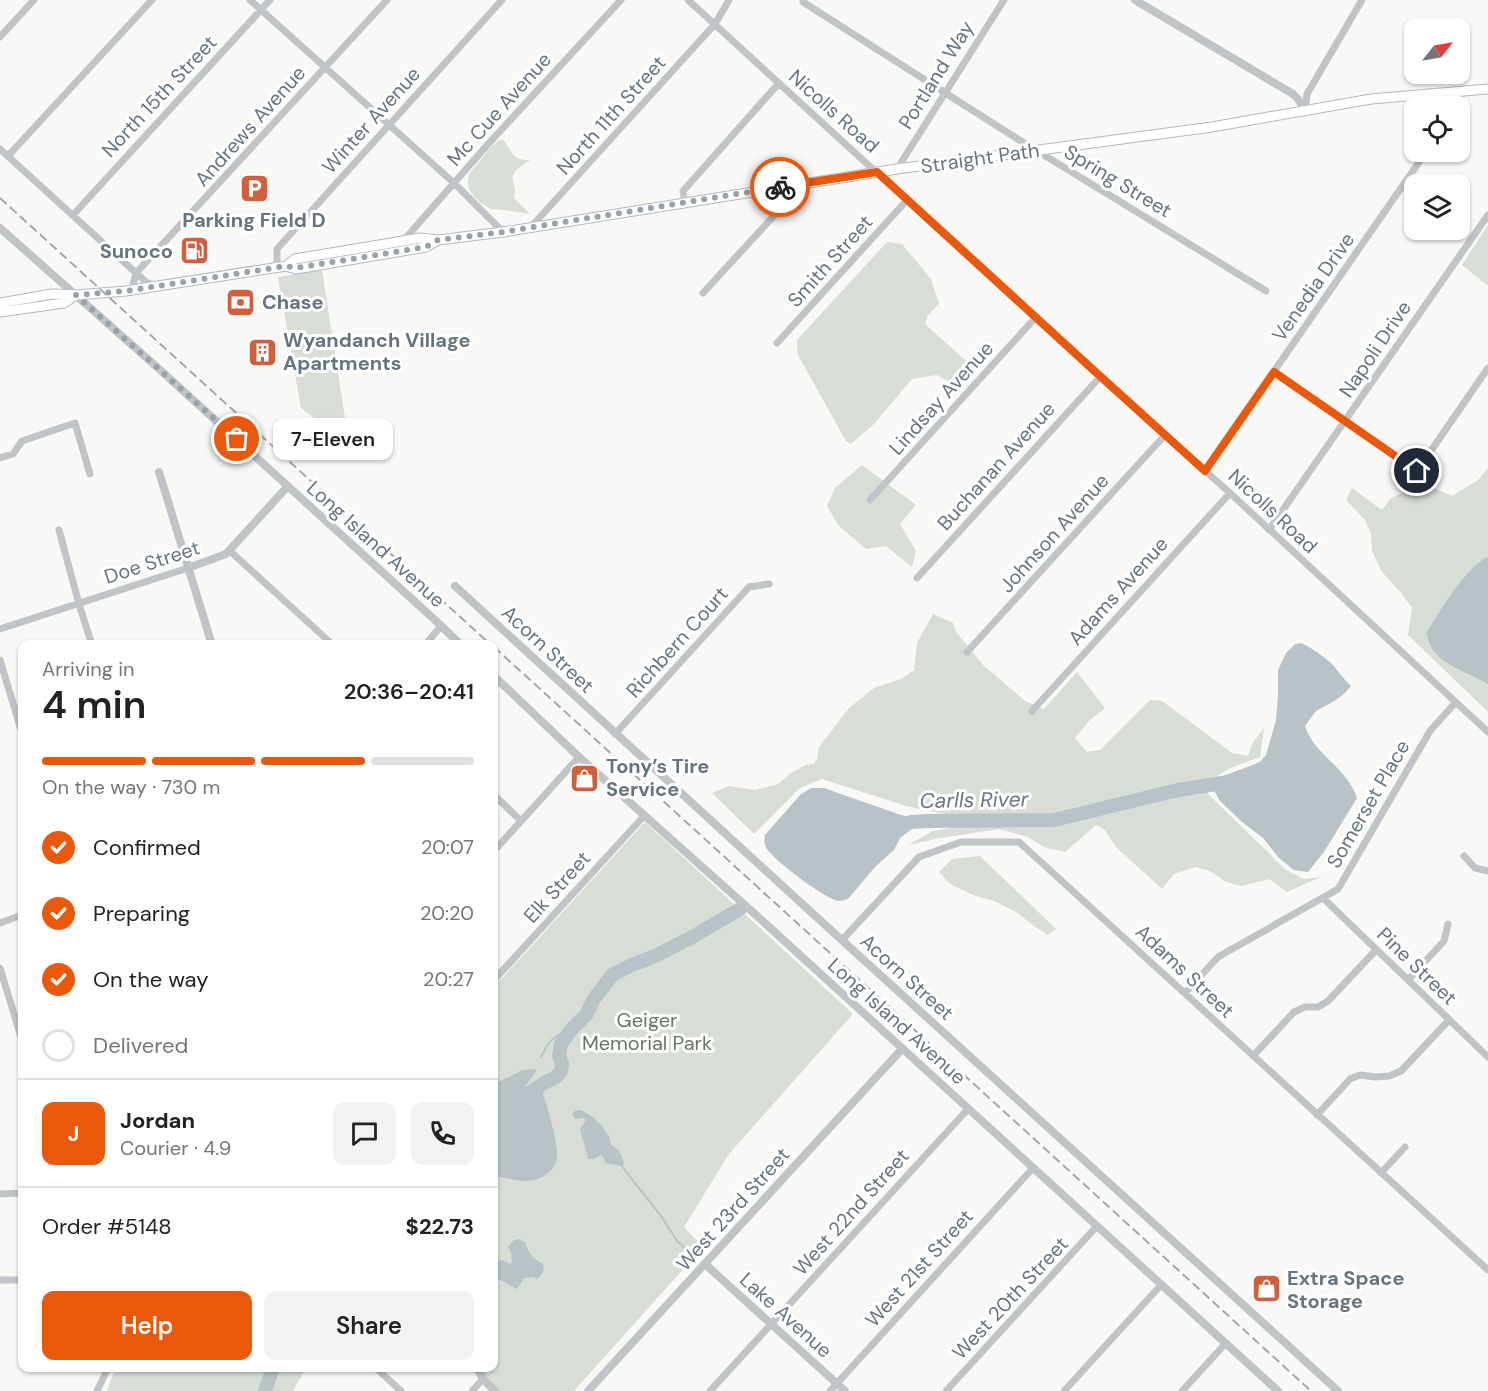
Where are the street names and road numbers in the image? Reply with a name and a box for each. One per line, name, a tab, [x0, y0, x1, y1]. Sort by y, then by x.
street label: Portland Way	[892, 16, 980, 134]
street label: North 15th Street	[96, 29, 222, 162]
street label: Mc Cue Avenue	[441, 47, 557, 171]
street label: North 11th Street	[551, 50, 671, 180]
street label: Andrews Avenue	[189, 60, 311, 192]
street label: Winter Avenue	[316, 61, 426, 179]
street label: Nicolls Road	[783, 64, 885, 158]
street label: Straight Path	[919, 137, 1041, 179]
street label: Spring Street	[1059, 139, 1177, 223]
street label: Smith Street	[782, 209, 878, 313]
street label: Venedia Drive	[1266, 227, 1360, 347]
street label: Napoli Drive	[1333, 296, 1417, 402]
street label: Lindsay Avenue	[883, 336, 999, 460]
street label: Buchanan Avenue	[931, 396, 1061, 536]
street label: Nicolls Road	[1223, 463, 1323, 559]
street label: Johnson Avenue	[994, 468, 1114, 598]
street label: Long Island Avenue	[301, 475, 451, 613]
street label: Adams Avenue	[1062, 531, 1174, 651]
street label: Doe Street	[101, 534, 203, 590]
street label: Richbern Court	[620, 581, 734, 703]
street label: Acorn Street	[496, 600, 600, 698]
street label: Somerset Place	[1321, 735, 1415, 873]
street label: Elk Street	[518, 846, 596, 928]
street label: Adams Street	[1130, 919, 1240, 1024]
street label: Pine Street	[1372, 921, 1463, 1011]
street label: Acorn Street	[855, 928, 959, 1026]
street label: Long Island Avenue	[822, 952, 972, 1090]
street label: West 23rd Street	[671, 1142, 795, 1276]
street label: West 22nd Street	[787, 1143, 915, 1281]
street label: West 21st Street	[859, 1204, 979, 1332]
street label: West 20th Street	[946, 1231, 1074, 1365]
street label: Lake Avenue	[734, 1267, 838, 1363]

